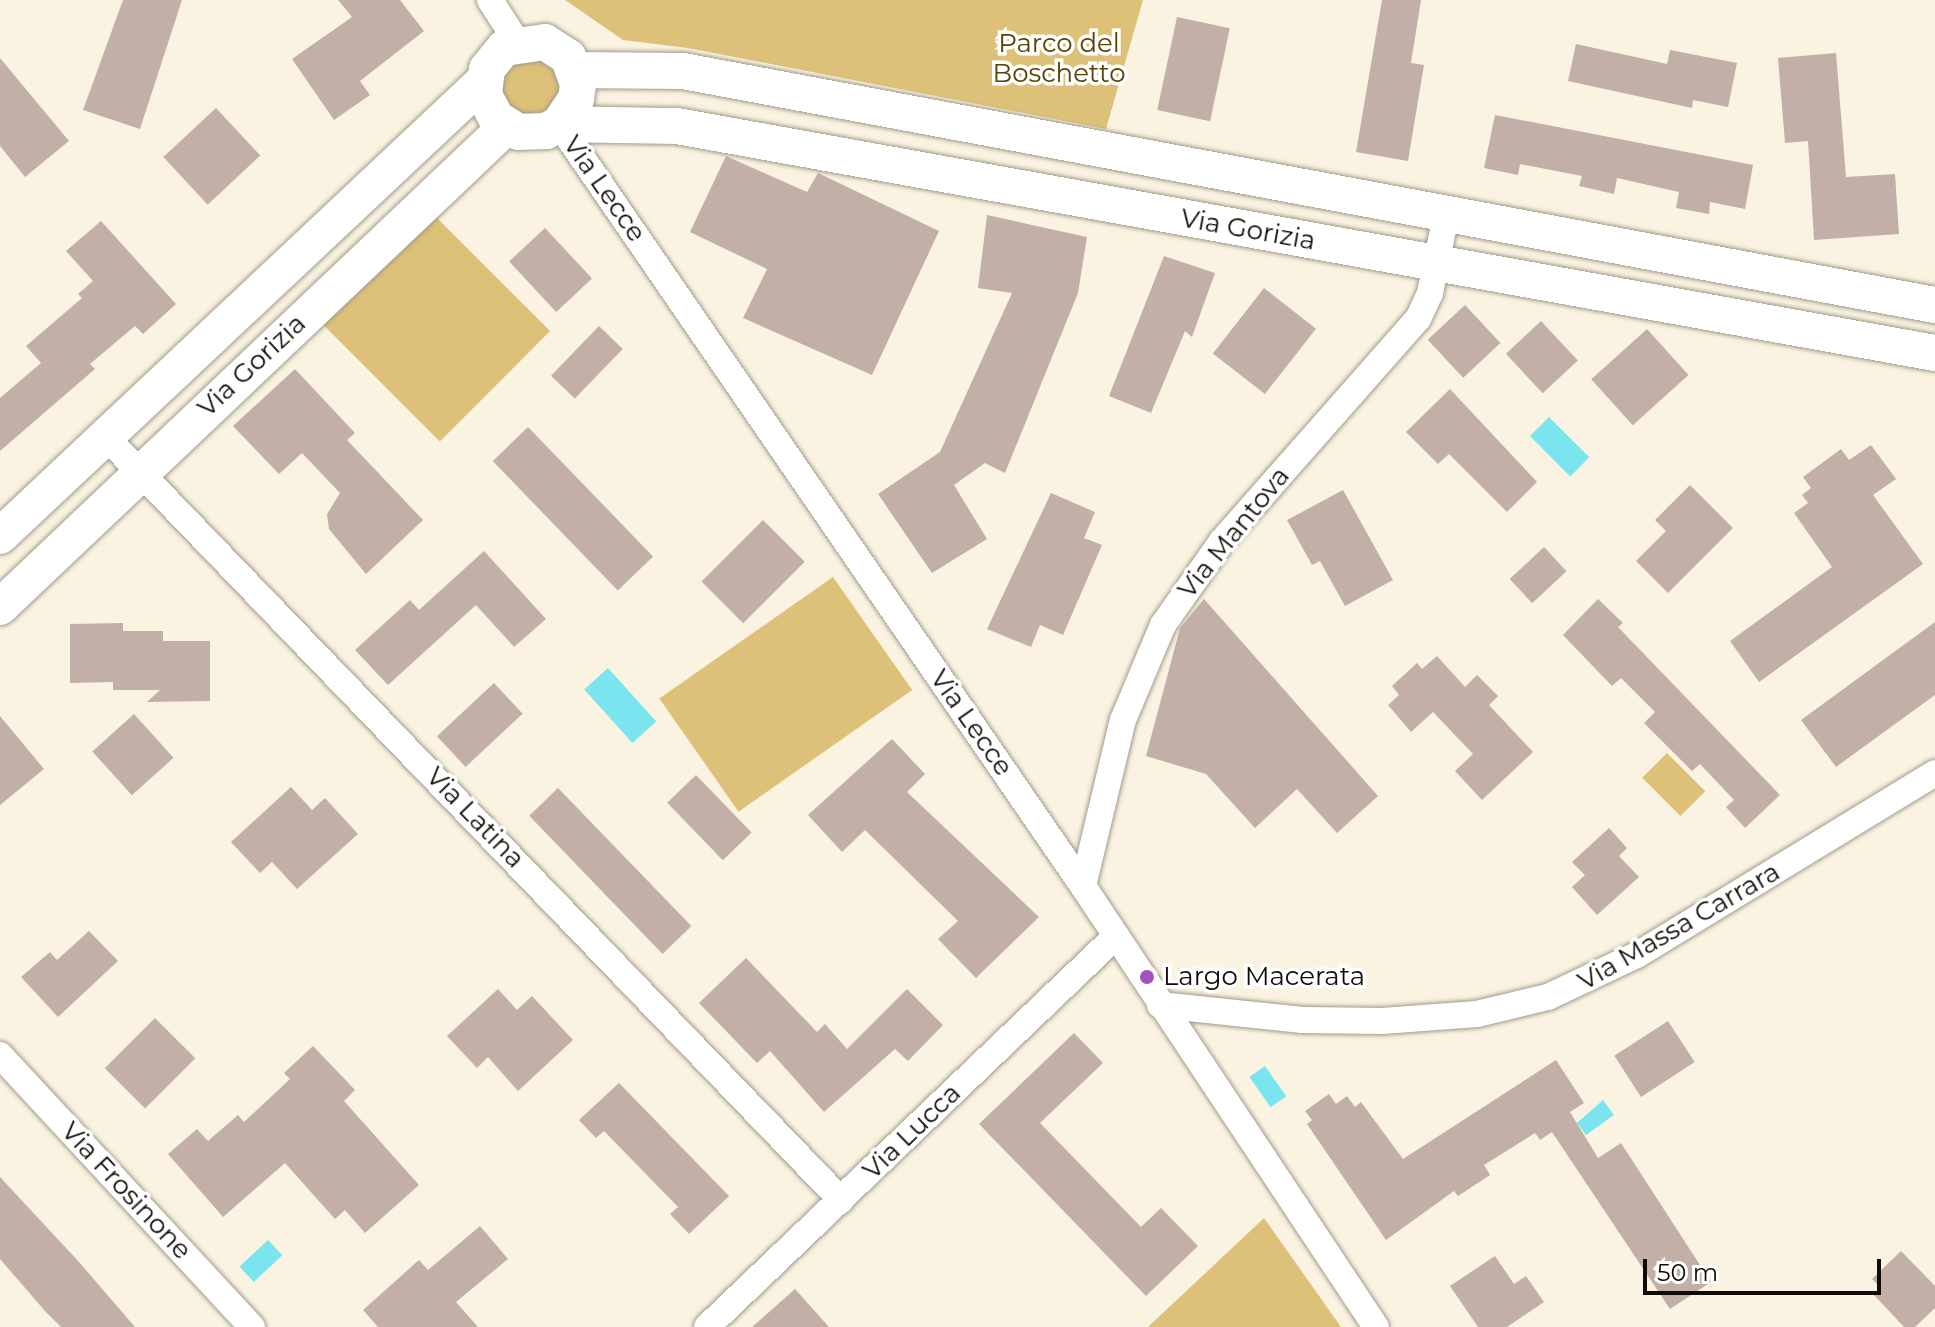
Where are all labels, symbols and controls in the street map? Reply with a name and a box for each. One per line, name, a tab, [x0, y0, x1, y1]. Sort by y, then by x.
park label: Parco del Boschetto	[993, 28, 1125, 90]
street label: Via Lecce	[556, 130, 652, 248]
street label: Via Gorizia	[1178, 203, 1318, 257]
street label: Via Gorizia	[192, 308, 312, 424]
street label: Via Mantova	[1172, 461, 1296, 605]
street label: Via Lecce	[923, 664, 1019, 782]
street label: Via Latina	[419, 761, 531, 875]
street label: Via Massa Carrara	[1573, 857, 1785, 997]
place label: Largo Macerata	[1163, 961, 1365, 993]
marker: Largo Macerata	[1138, 968, 1156, 986]
street label: Via Lucca	[857, 1078, 967, 1186]
street label: Via Frosinone	[54, 1116, 198, 1266]
scale bar	[1647, 1243, 1885, 1293]
text: 50 m	[1657, 1258, 1718, 1287]

